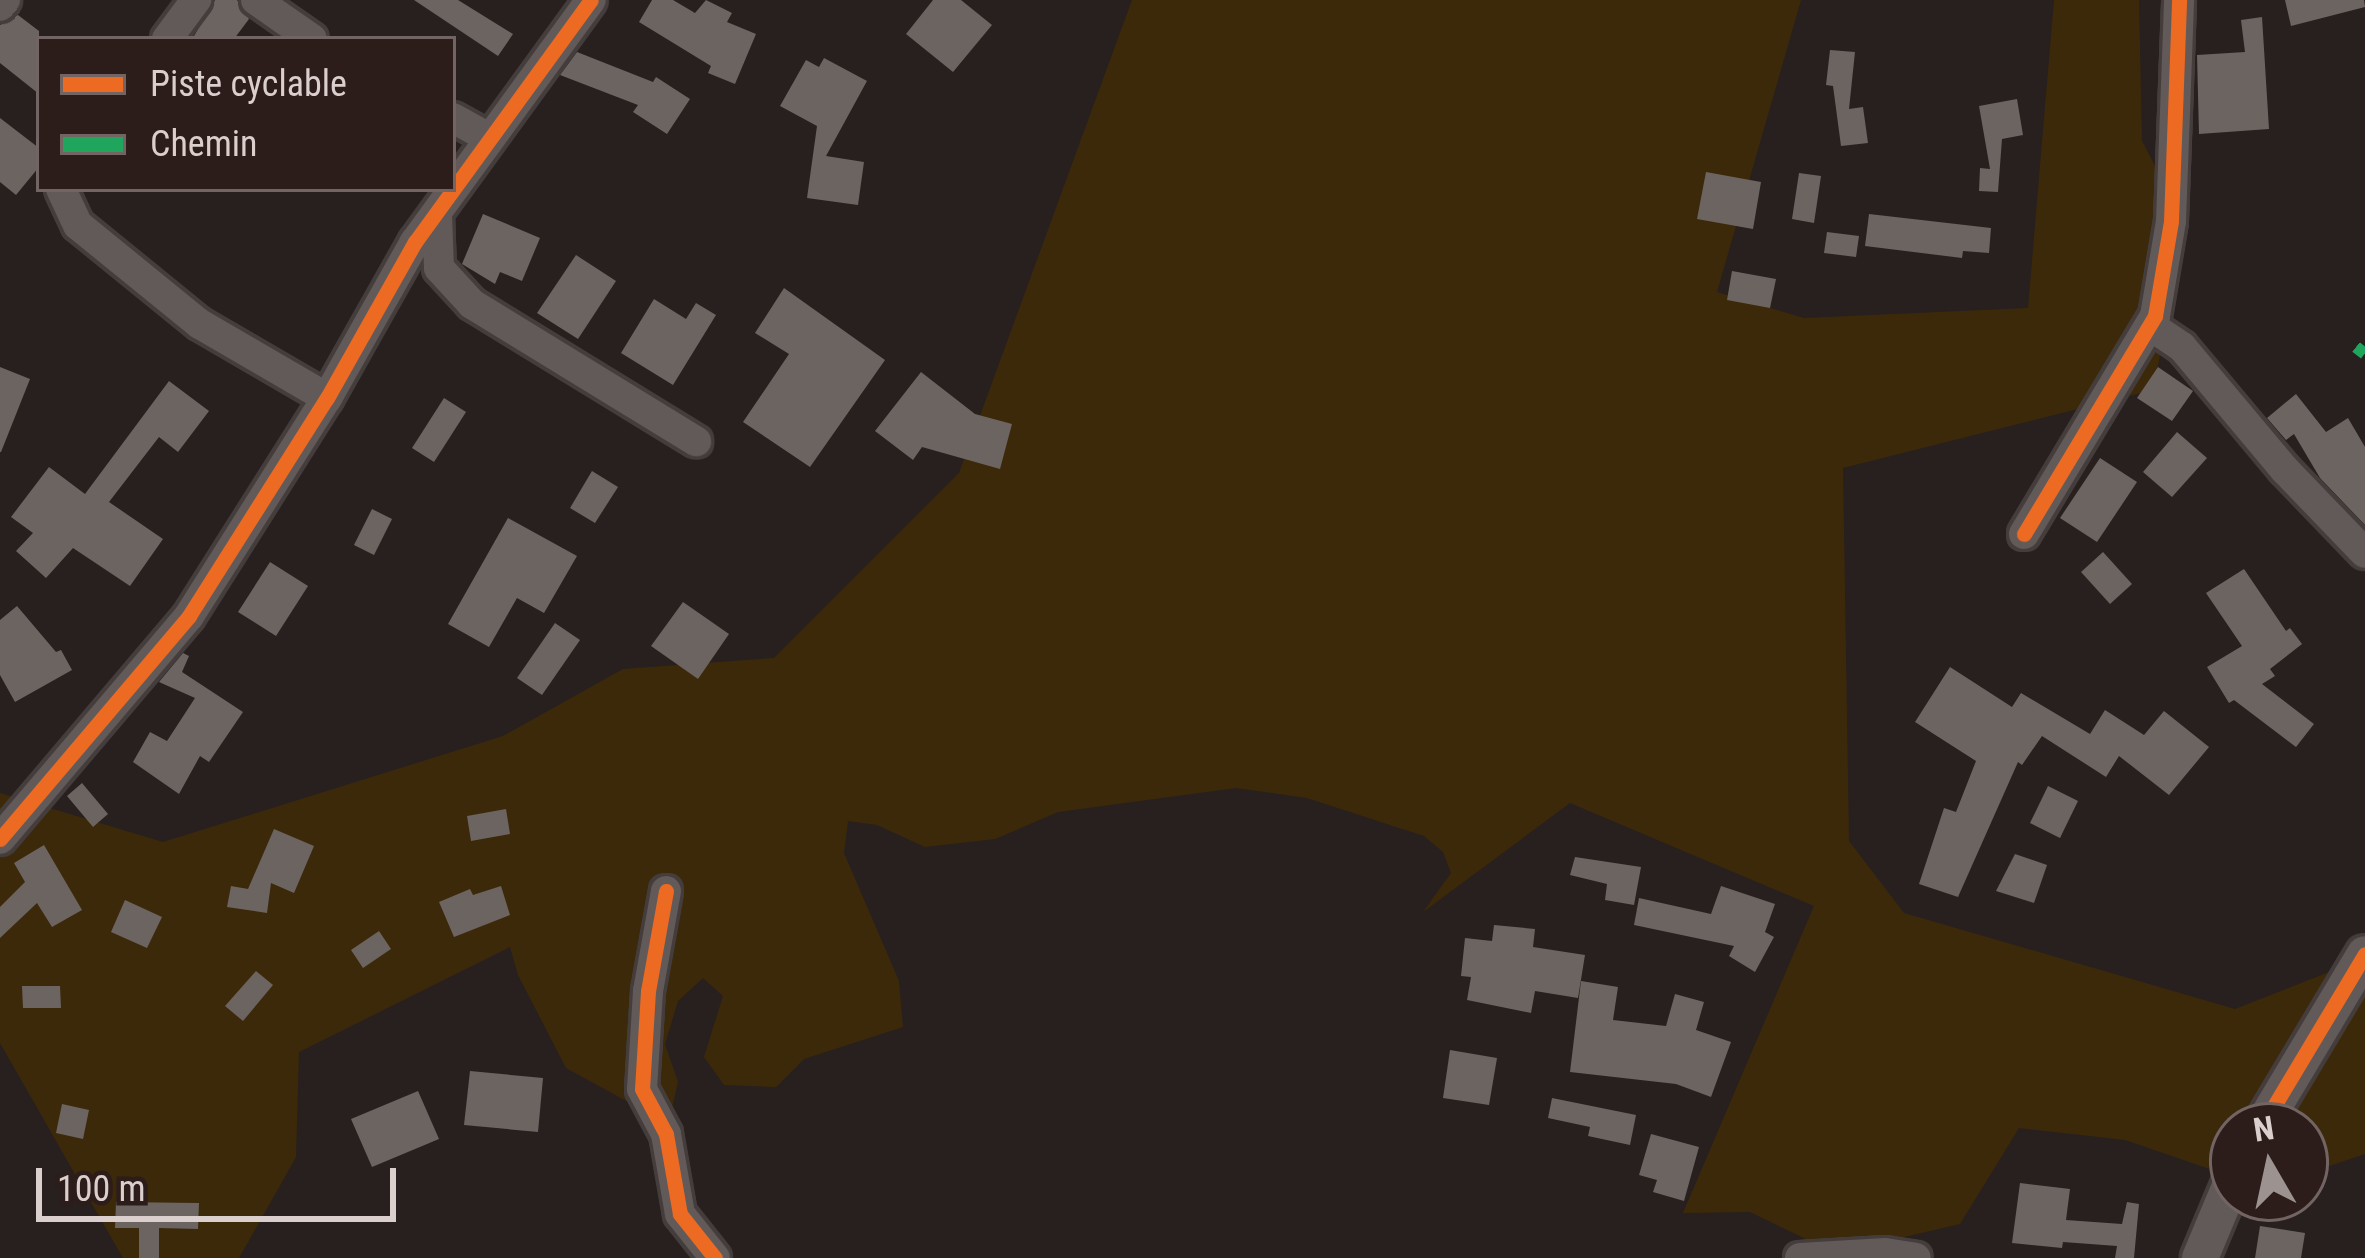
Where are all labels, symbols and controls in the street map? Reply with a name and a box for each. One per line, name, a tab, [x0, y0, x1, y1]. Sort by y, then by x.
legend	[36, 36, 456, 192]
text: Piste cyclable	[150, 63, 347, 105]
text: Chemin	[150, 123, 257, 165]
north arrow	[2209, 1102, 2329, 1222]
text: N	[2251, 1108, 2277, 1150]
scale bar	[42, 1144, 402, 1218]
text: 100 m	[57, 1168, 146, 1210]

